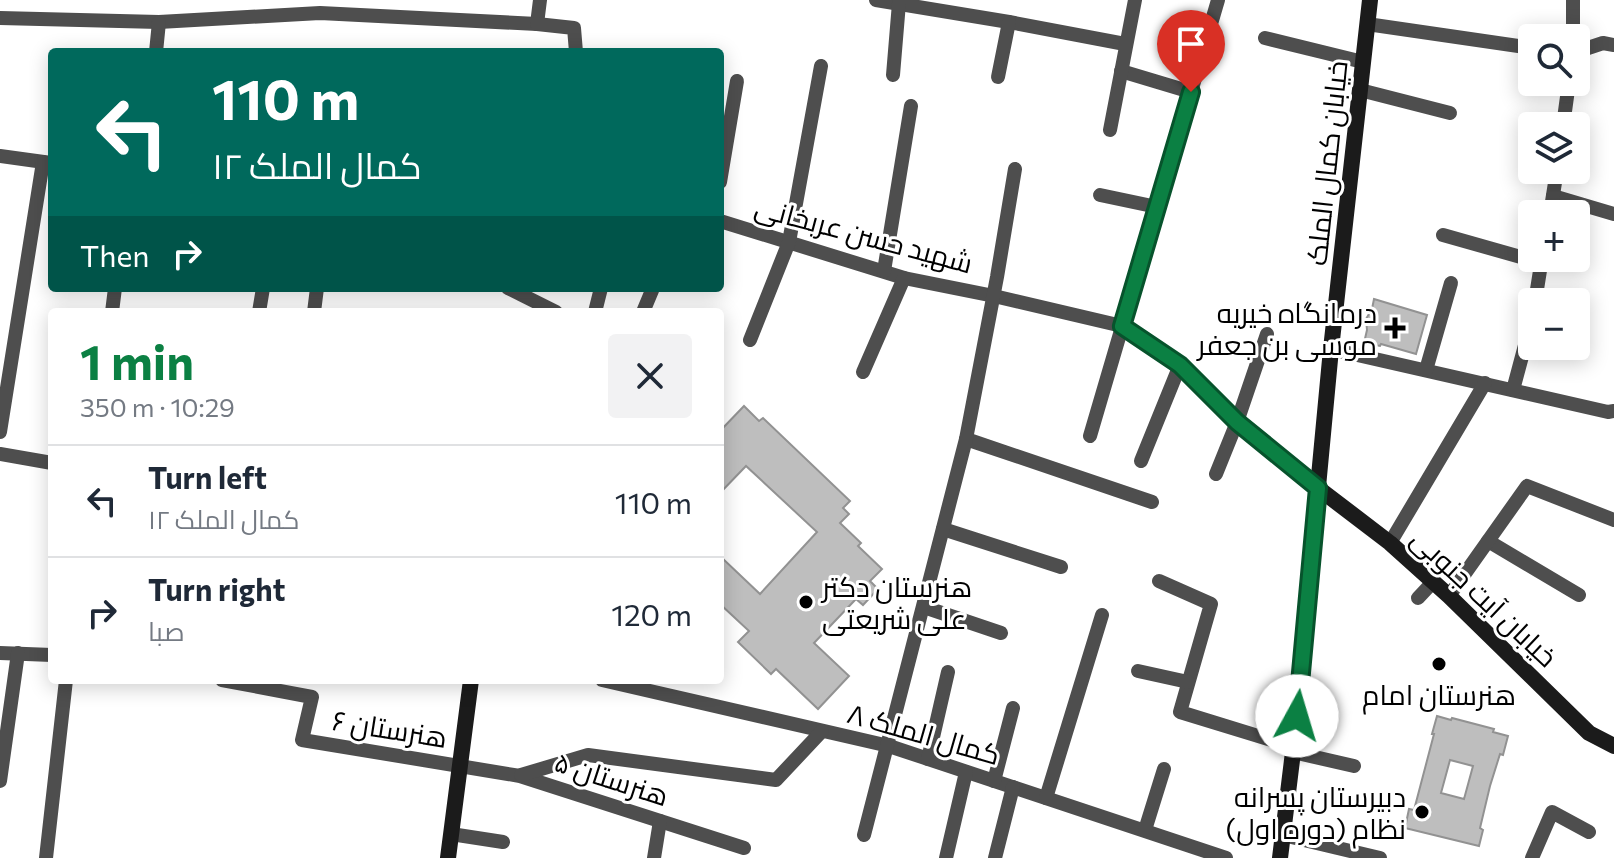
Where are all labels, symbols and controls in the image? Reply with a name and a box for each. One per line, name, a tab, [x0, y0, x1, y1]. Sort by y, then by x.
pin	[1157, 10, 1225, 92]
icon: arrive	[1169, 22, 1213, 66]
map controls	[1518, 24, 1590, 360]
button: search	[1518, 24, 1590, 96]
street label: خیابان کمال الملک	[1298, 59, 1355, 267]
text: 110 m	[212, 63, 359, 132]
icon: left	[80, 80, 184, 184]
button: layers	[1518, 112, 1590, 184]
text: کمال الملک ۱۲	[212, 142, 422, 186]
street label: شهید حسن عربخانی	[751, 189, 977, 280]
button: +	[1518, 200, 1590, 272]
icon: right	[165, 232, 209, 276]
text: Then	[80, 236, 149, 273]
button: −	[1518, 288, 1590, 360]
place label: درمانگاه خیریه موسی بن جعفر	[1196, 295, 1377, 362]
marker: درمانگاه خیریه موسی بن جعفر	[1384, 317, 1406, 339]
text: 1 min	[80, 331, 194, 390]
button: close	[608, 334, 692, 418]
text: 350 m · 10:29	[80, 391, 235, 422]
text: Turn left	[148, 458, 267, 495]
icon: left	[80, 479, 124, 523]
text: 110 m	[615, 483, 692, 520]
text: کمال الملک ۱۲	[148, 503, 299, 534]
street label: خیابان آیت جنوبی	[1404, 521, 1565, 674]
place label: هنرستان دکتر علی شریعتی	[820, 569, 972, 636]
text: Turn right	[148, 570, 285, 607]
icon: right	[80, 591, 124, 635]
marker: هنرستان دکتر علی شریعتی	[797, 593, 815, 611]
text: 120 m	[611, 595, 692, 632]
text: صبا	[148, 615, 185, 646]
marker: هنرستان امام	[1430, 655, 1448, 673]
position arrow	[1255, 674, 1339, 758]
place label: هنرستان امام	[1362, 677, 1516, 715]
street label: کمال الملک ۸	[844, 695, 1004, 772]
street label: هنرستان ۶	[330, 702, 450, 755]
street label: هنرستان ۵	[550, 744, 673, 813]
place label: دبیرستان پسرانه نظام (دوره اول)	[1226, 779, 1406, 849]
marker: دبیرستان پسرانه نظام (دوره اول)	[1413, 803, 1431, 821]

